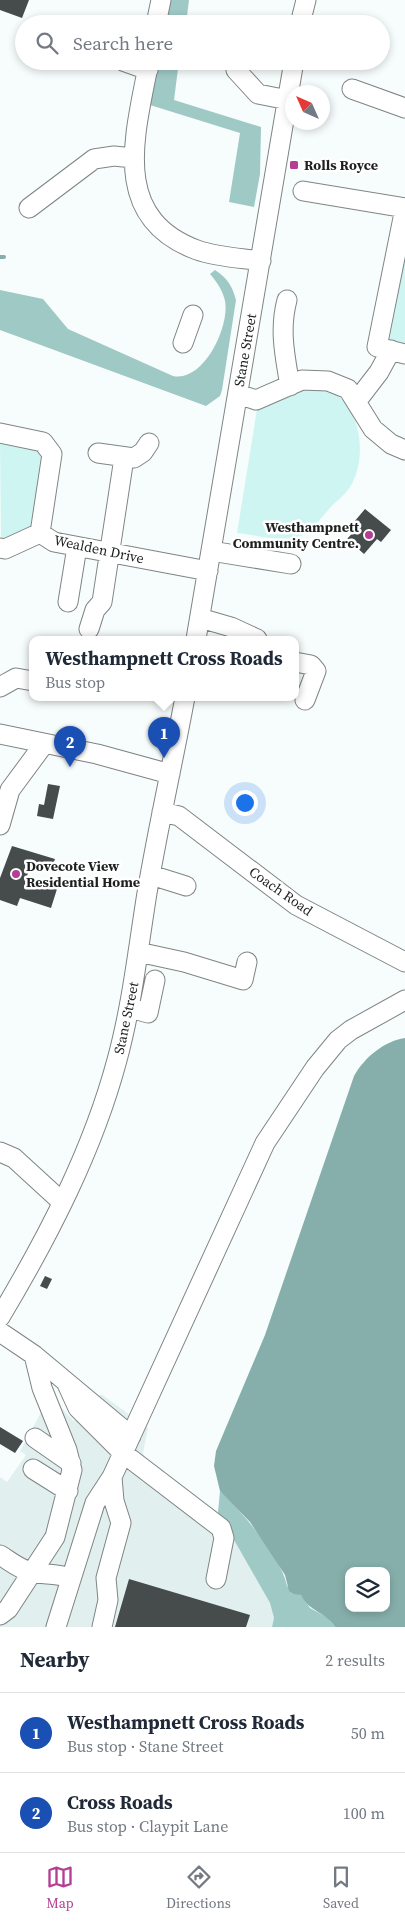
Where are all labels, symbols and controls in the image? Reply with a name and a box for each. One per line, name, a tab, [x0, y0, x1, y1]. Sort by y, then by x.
search box	[15, 15, 390, 70]
icon: search	[33, 29, 61, 57]
text: Search here	[73, 30, 173, 56]
north arrow	[285, 85, 330, 130]
place label: Rolls Royce	[304, 155, 378, 175]
marker: Rolls Royce	[288, 159, 300, 171]
street label: Stane Street	[229, 312, 261, 388]
place label: Westhampnett Community Centre.	[233, 517, 360, 553]
marker: Westhampnett Community Centre.	[363, 529, 375, 541]
street label: Wealden Drive	[52, 530, 146, 568]
popup	[29, 636, 299, 701]
text: Westhampnett Cross Roads	[45, 645, 283, 671]
text: Bus stop	[45, 671, 105, 693]
pin: 1	[148, 717, 180, 758]
pin: 2	[54, 726, 86, 767]
your location	[232, 790, 258, 816]
place label: Dovecote View Residential Home	[26, 856, 140, 892]
street label: Coach Road	[245, 862, 317, 920]
marker: Dovecote View Residential Home	[10, 868, 22, 880]
street label: Stane Street	[109, 979, 144, 1056]
map controls	[345, 1567, 390, 1612]
button: layers	[345, 1567, 390, 1612]
text: Nearby	[20, 1645, 90, 1674]
text: 2 results	[325, 1649, 385, 1671]
text: Westhampnett Cross Roads	[67, 1709, 304, 1735]
text: 1	[32, 1722, 40, 1744]
text: 50 m	[351, 1722, 385, 1744]
text: Bus stop · Stane Street	[67, 1735, 223, 1757]
text: Cross Roads	[67, 1789, 173, 1815]
text: 2	[32, 1802, 40, 1824]
text: 100 m	[343, 1802, 385, 1824]
text: Bus stop · Claypit Lane	[67, 1815, 228, 1837]
tab: Map	[46, 1863, 74, 1913]
tab: Directions	[166, 1863, 231, 1913]
tab: Saved	[323, 1863, 359, 1913]

